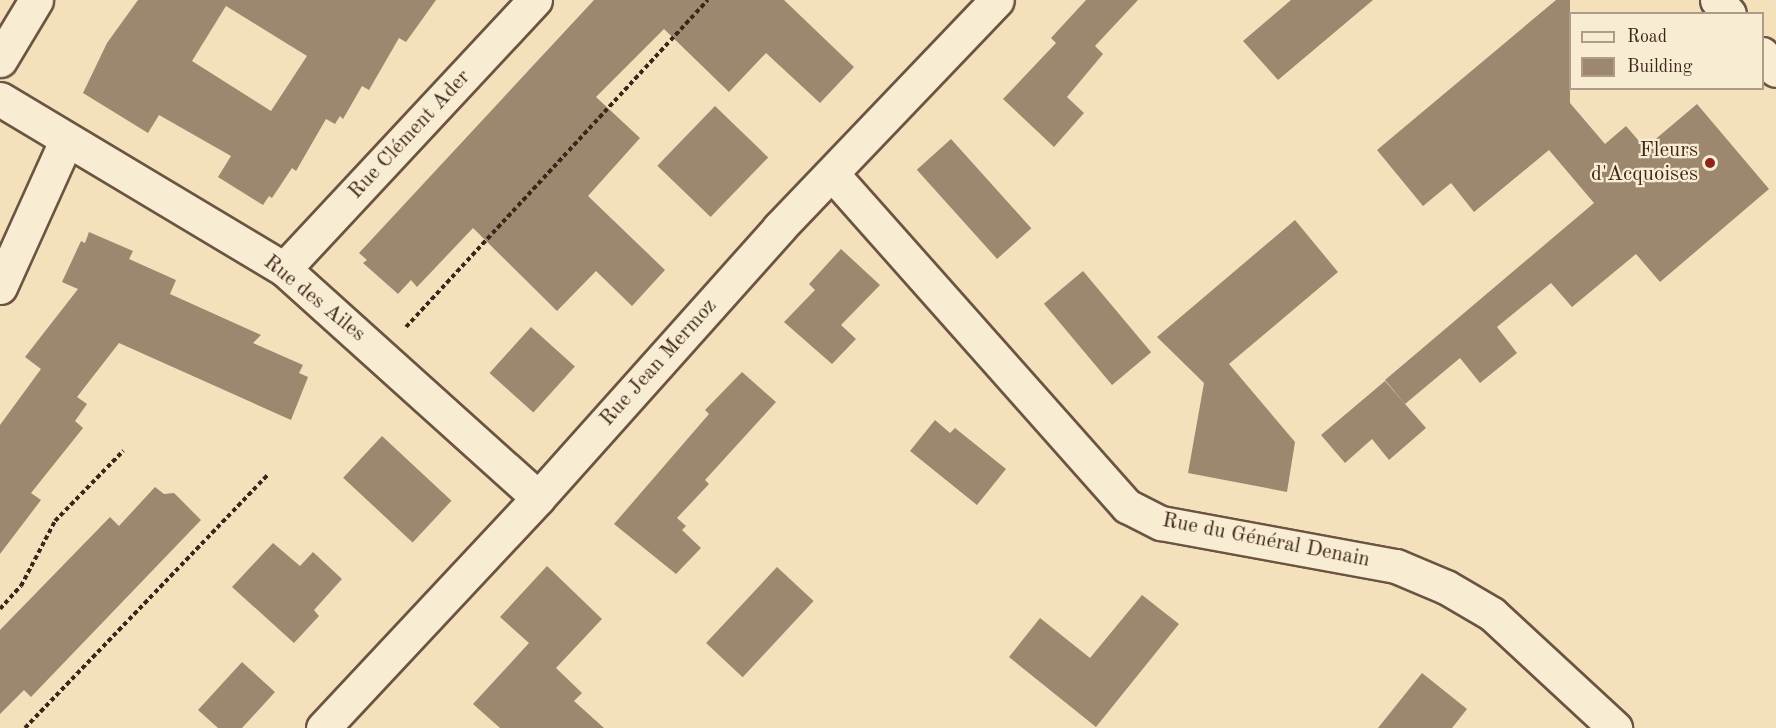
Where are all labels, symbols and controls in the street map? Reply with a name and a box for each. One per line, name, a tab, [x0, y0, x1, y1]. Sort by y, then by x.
legend	[1569, 12, 1764, 90]
text: Road	[1627, 28, 1667, 46]
text: Building	[1627, 58, 1692, 76]
street label: Rue Clément Ader	[344, 65, 476, 205]
place label: Fleurs d'Acquoises	[1591, 138, 1698, 188]
marker: Fleurs d'Acquoises	[1703, 156, 1717, 170]
street label: Rue des Ailes	[258, 250, 370, 348]
street label: Rue Jean Mermoz	[595, 294, 723, 432]
street label: Rue du Général Denain	[1160, 509, 1372, 573]

